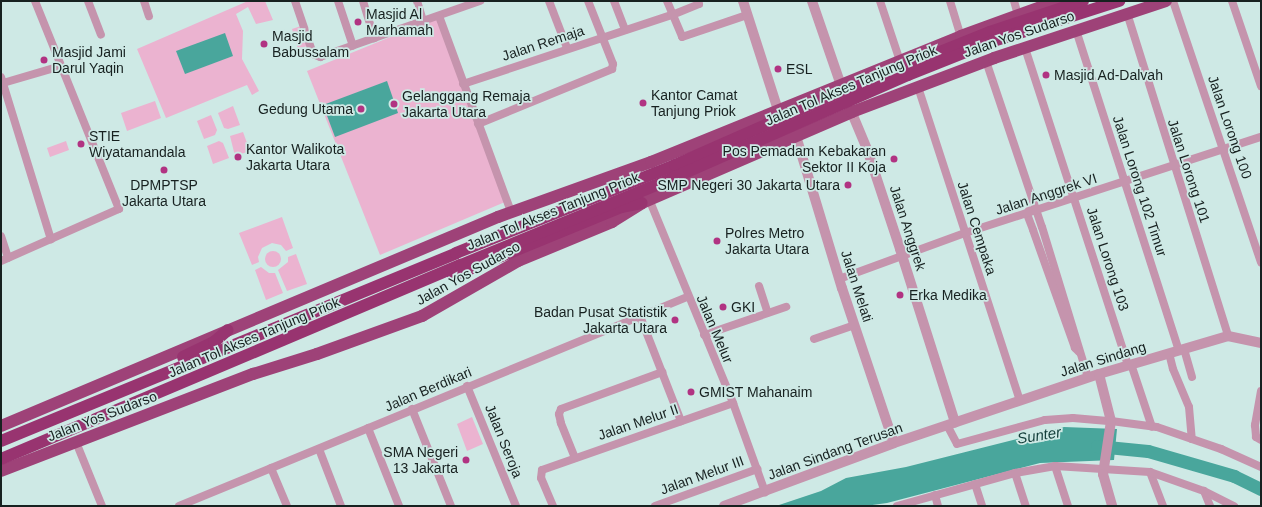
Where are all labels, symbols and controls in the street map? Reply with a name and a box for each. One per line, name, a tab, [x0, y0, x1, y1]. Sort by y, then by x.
place label: Masjid Al Marhamah	[366, 6, 433, 38]
street label: Jalan Yos Sudarso	[961, 7, 1077, 61]
marker: Masjid Al Marhamah	[353, 17, 363, 27]
street label: Jalan Remaja	[500, 22, 586, 64]
place label: Masjid Babussalam	[272, 28, 349, 60]
marker: Masjid Babussalam	[259, 39, 269, 49]
street label: Jalan Tol Akses Tanjung Priok	[762, 41, 940, 129]
place label: Masjid Jami Darul Yaqin	[52, 44, 126, 76]
marker: Masjid Jami Darul Yaqin	[39, 55, 49, 65]
place label: ESL	[786, 61, 812, 77]
marker: ESL	[773, 64, 783, 74]
place label: Masjid Ad-Dalvah	[1054, 67, 1164, 83]
marker: Masjid Ad-Dalvah	[1041, 70, 1051, 80]
street label: Jalan Lorong 100	[1204, 73, 1256, 181]
place label: Kantor Camat Tanjung Priok	[651, 87, 737, 120]
place label: Gelanggang Remaja Jakarta Utara	[402, 88, 530, 120]
marker: Kantor Camat Tanjung Priok	[638, 98, 648, 108]
marker: Gelanggang Remaja Jakarta Utara	[389, 99, 399, 109]
place label: Gedung Utama	[258, 101, 353, 117]
marker: Gedung Utama	[356, 104, 366, 114]
street label: Jalan Lorong 102 Timur	[1109, 113, 1171, 259]
street label: Jalan Lorong 101	[1164, 117, 1214, 225]
place label: STIE Wiyatamandala	[89, 128, 185, 160]
marker: STIE Wiyatamandala	[76, 139, 86, 149]
place label: Kantor Walikota Jakarta Utara	[246, 141, 344, 174]
place label: Pos Pemadam Kebakaran Sektor II Koja	[723, 143, 886, 176]
marker: Kantor Walikota Jakarta Utara	[233, 152, 243, 162]
marker: Pos Pemadam Kebakaran Sektor II Koja	[889, 154, 899, 164]
marker: DPMPTSP Jakarta Utara	[159, 165, 169, 175]
street label: Jalan Tol Akses Tanjung Priok	[464, 168, 642, 254]
street label: Jalan Anggrek VI	[993, 170, 1099, 218]
place label: DPMPTSP Jakarta Utara	[122, 177, 206, 210]
place label: SMP Negeri 30 Jakarta Utara	[657, 177, 840, 193]
street label: Jalan Cempaka	[954, 179, 1000, 277]
marker: SMP Negeri 30 Jakarta Utara	[843, 180, 853, 190]
street label: Jalan Anggrek	[886, 183, 930, 273]
street label: Jalan Lorong 103	[1083, 205, 1133, 313]
place label: Polres Metro Jakarta Utara	[725, 225, 809, 258]
marker: Polres Metro Jakarta Utara	[712, 236, 722, 246]
street label: Jalan Yos Sudarso	[413, 237, 523, 309]
street label: Jalan Melati	[837, 248, 877, 324]
place label: Erka Medika	[909, 287, 987, 303]
marker: Erka Medika	[894, 289, 906, 301]
street label: Jalan Melur	[693, 292, 737, 366]
street label: Jalan Tol Akses Tanjung Priok	[165, 293, 343, 381]
place label: GKI	[731, 299, 755, 315]
marker: GKI	[718, 302, 728, 312]
place label: Badan Pusat Statistik Jakarta Utara	[534, 304, 667, 336]
marker: Badan Pusat Statistik Jakarta Utara	[670, 315, 680, 325]
street label: Jalan Sindang	[1058, 338, 1148, 380]
street label: Jalan Berdikari	[382, 363, 474, 415]
place label: GMIST Mahanaim	[699, 384, 813, 400]
street label: Jalan Yos Sudarso	[45, 387, 159, 445]
marker: GMIST Mahanaim	[686, 387, 696, 397]
street label: Jalan Melur II	[596, 400, 680, 444]
street label: Jalan Seroja	[482, 402, 526, 480]
street label: Jalan Sindang Terusan	[765, 419, 905, 483]
water label: Sunter	[1016, 423, 1062, 447]
place label: SMA Negeri 13 Jakarta	[383, 444, 458, 476]
street label: Jalan Melur III	[658, 452, 746, 498]
marker: SMA Negeri 13 Jakarta	[461, 455, 471, 465]

